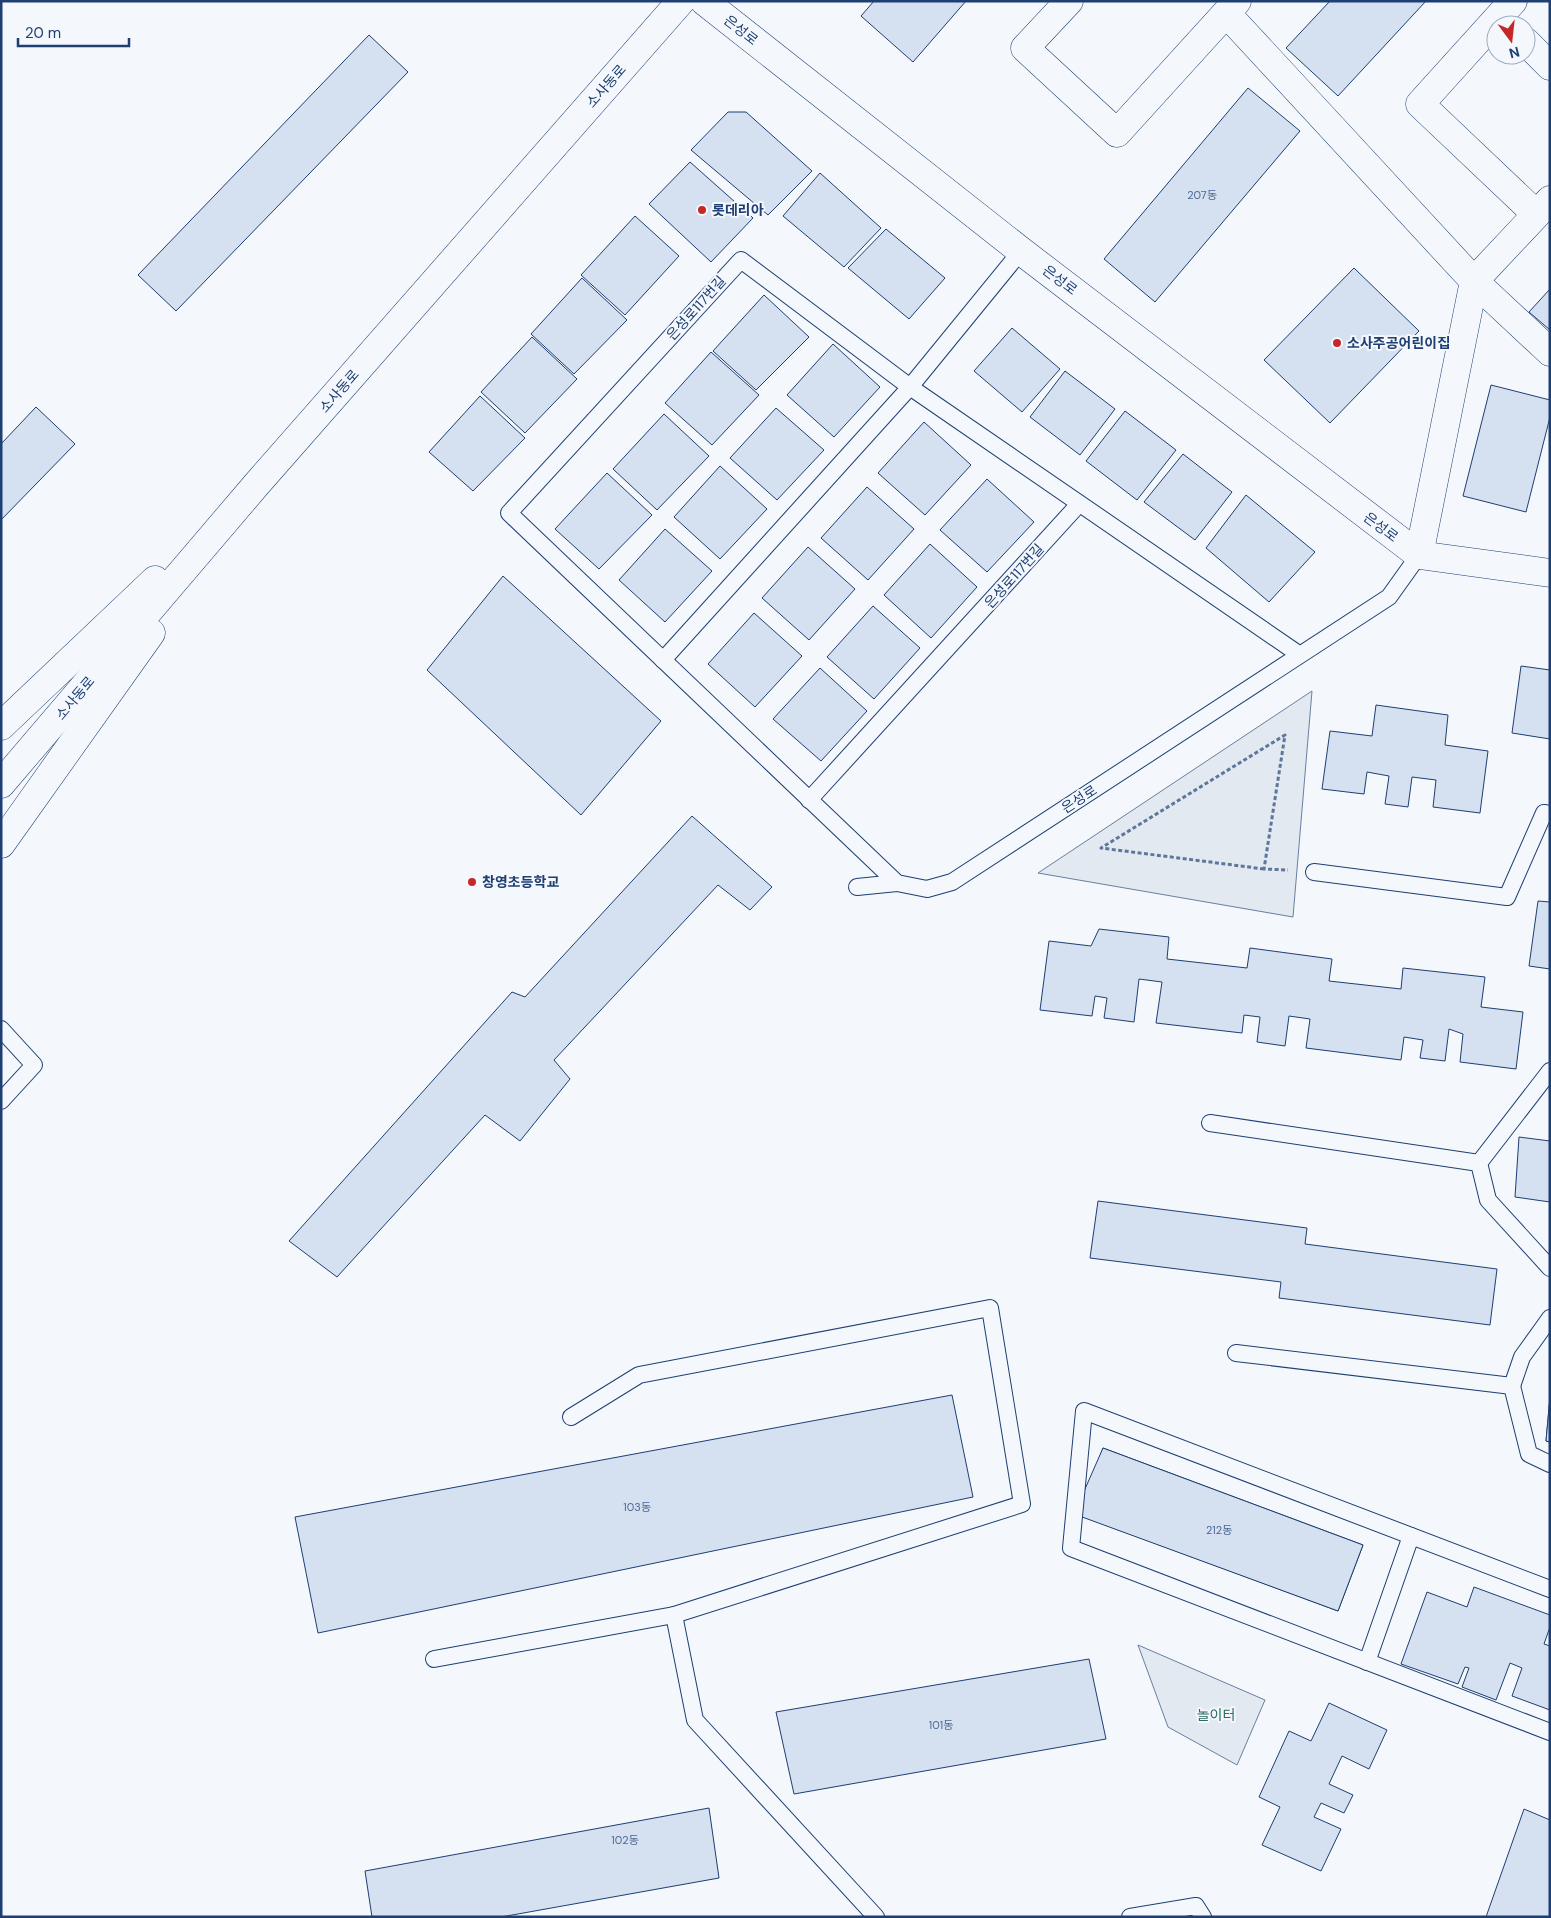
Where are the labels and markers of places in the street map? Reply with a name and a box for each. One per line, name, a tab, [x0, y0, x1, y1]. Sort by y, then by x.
place label: 롯데리아	[712, 201, 764, 219]
marker: 롯데리아	[696, 204, 708, 216]
place label: 소사주공어린이집	[1347, 334, 1450, 352]
marker: 소사주공어린이집	[1331, 337, 1343, 349]
place label: 창영초등학교	[482, 873, 559, 891]
marker: 창영초등학교	[466, 876, 478, 888]

